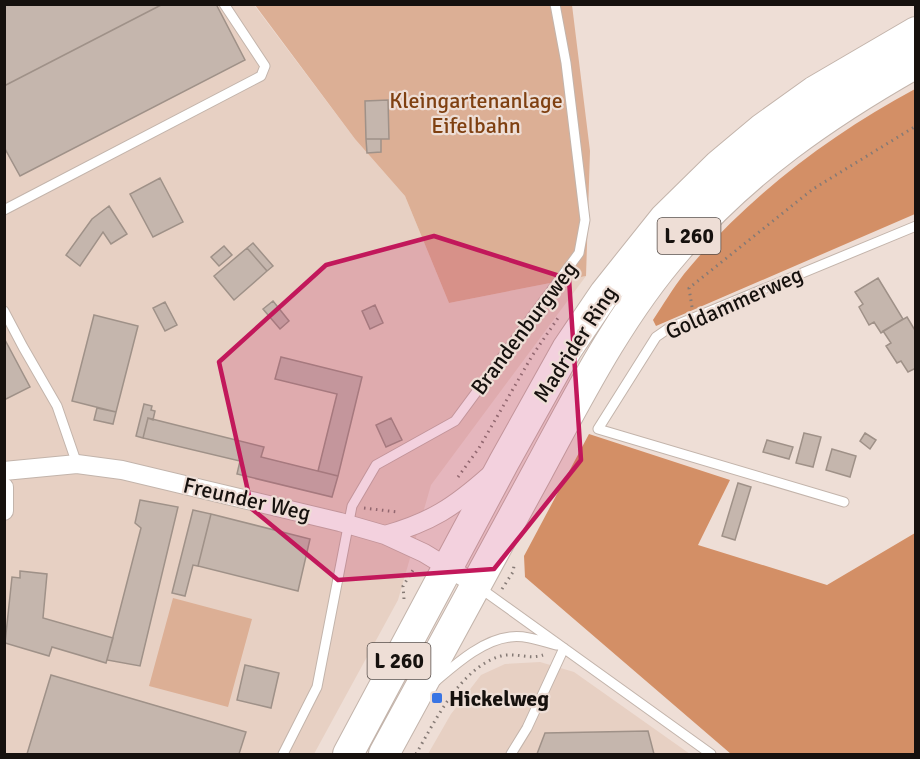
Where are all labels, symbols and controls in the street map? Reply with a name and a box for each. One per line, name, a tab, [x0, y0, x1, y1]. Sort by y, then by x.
park label: Kleingartenanlage Eifelbahn	[389, 87, 563, 139]
road number: L 260	[658, 218, 720, 254]
street label: Brandenburgweg	[465, 256, 583, 400]
street label: Goldammerweg	[661, 261, 807, 345]
street label: Madrider Ring	[527, 281, 623, 407]
street label: Freunder Weg	[181, 471, 313, 527]
road number: L 260	[368, 643, 430, 679]
place label: Hickelweg	[449, 685, 549, 712]
marker: Hickelweg	[430, 691, 444, 705]

